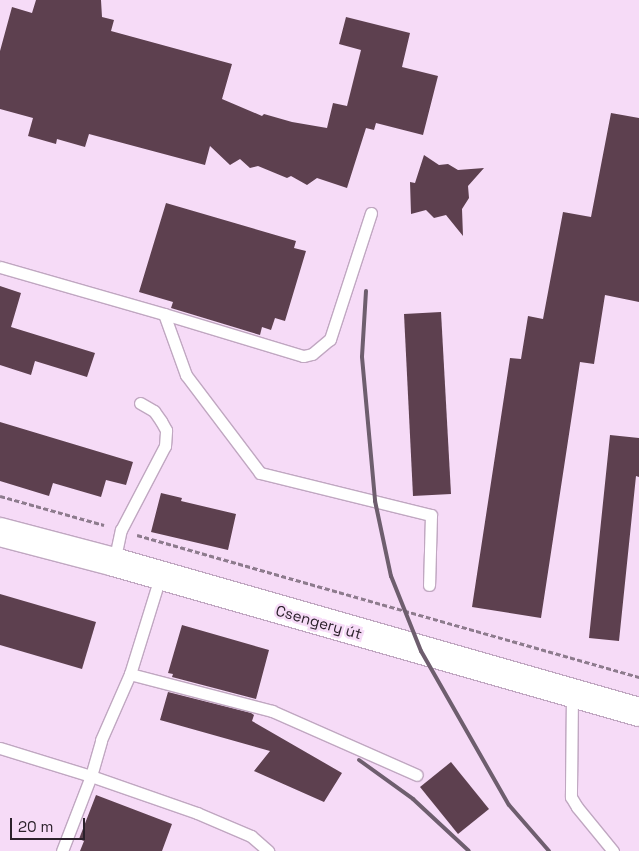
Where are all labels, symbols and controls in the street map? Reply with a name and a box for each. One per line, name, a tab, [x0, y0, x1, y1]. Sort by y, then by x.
street label: Csengery út	[274, 601, 364, 643]
scale bar	[12, 808, 88, 840]
text: 20 m	[18, 817, 53, 836]

